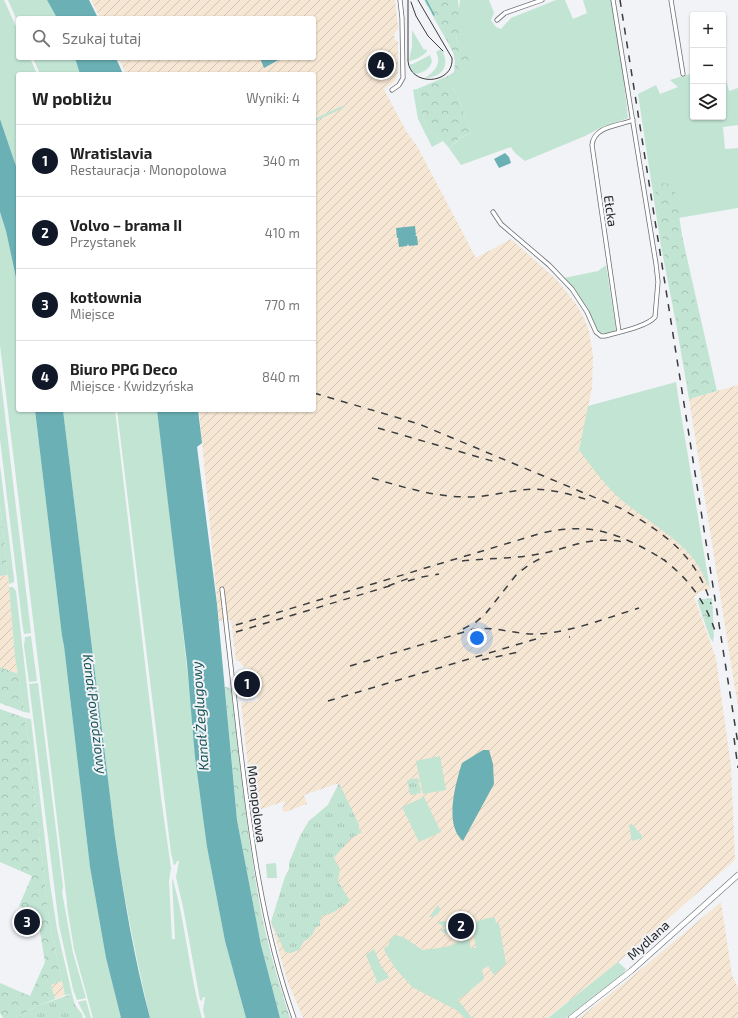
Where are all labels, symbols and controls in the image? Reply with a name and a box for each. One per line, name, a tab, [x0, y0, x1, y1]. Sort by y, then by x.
map controls	[690, 12, 726, 120]
button: +	[690, 12, 726, 48]
search box	[16, 16, 316, 60]
icon: search	[30, 27, 52, 49]
text: Szukaj tutaj	[62, 29, 141, 47]
button: −	[690, 48, 726, 84]
pin: 4	[368, 50, 394, 80]
button: layers	[690, 84, 726, 120]
text: W pobliżu	[32, 88, 112, 108]
text: Wyniki: 4	[246, 90, 300, 106]
text: Wratislavia	[70, 144, 152, 162]
text: 1	[42, 153, 48, 169]
text: 340 m	[263, 153, 300, 169]
text: Restauracja · Monopolowa	[70, 162, 227, 178]
street label: Ełcka	[601, 194, 621, 228]
text: Volvo – brama II	[70, 216, 182, 234]
text: 2	[41, 225, 49, 241]
text: 410 m	[265, 225, 300, 241]
text: Przystanek	[70, 234, 136, 250]
text: kotłownia	[70, 288, 142, 306]
text: 3	[41, 297, 49, 313]
text: 770 m	[265, 297, 300, 313]
text: Miejsce	[70, 306, 115, 322]
text: Biuro PPG Deco	[70, 360, 178, 378]
text: 4	[41, 369, 49, 385]
text: 840 m	[262, 369, 300, 385]
text: Miejsce · Kwidzyńska	[70, 378, 194, 394]
your location	[467, 628, 487, 648]
water label: Kanał Powodziowy	[80, 653, 111, 775]
water label: Kanał Żeglugowy	[187, 660, 212, 771]
pin: 1	[234, 669, 260, 699]
street label: Monopolowa	[244, 764, 270, 844]
pin: 3	[14, 907, 40, 937]
pin: 2	[448, 911, 474, 941]
street label: Mydlana	[624, 917, 672, 963]

